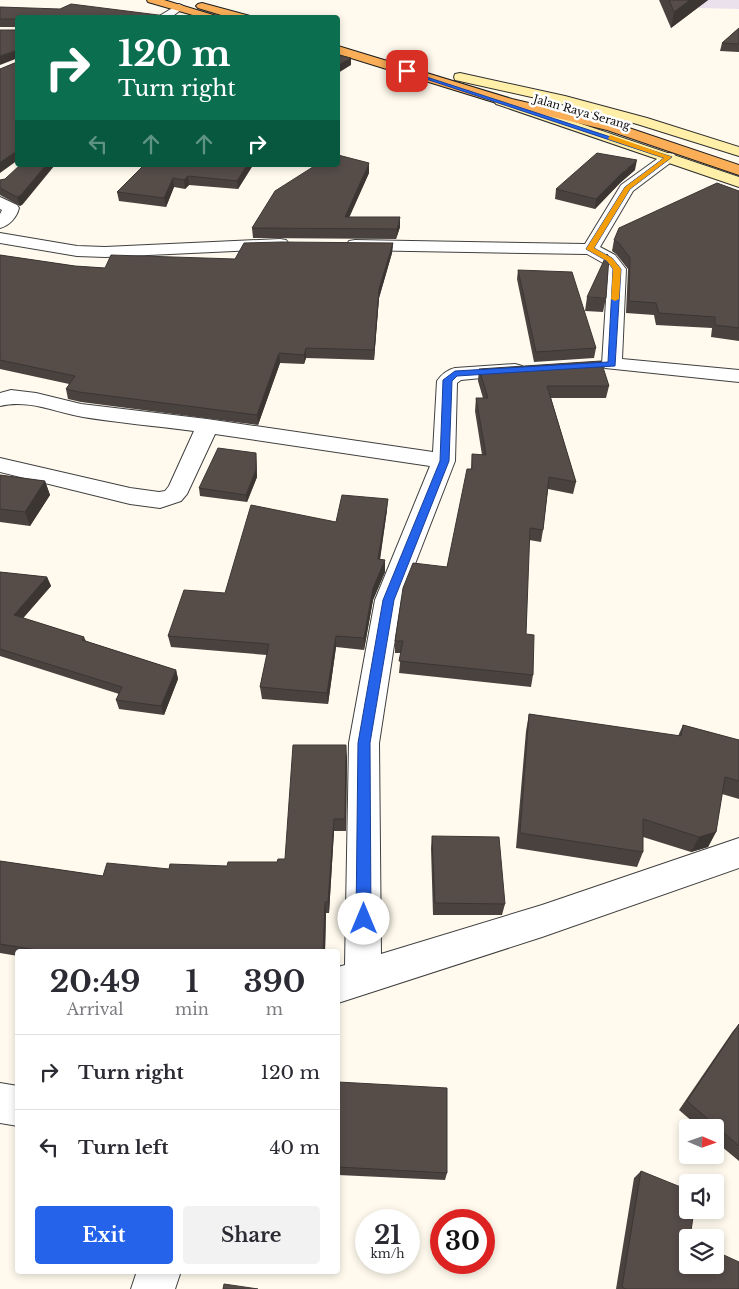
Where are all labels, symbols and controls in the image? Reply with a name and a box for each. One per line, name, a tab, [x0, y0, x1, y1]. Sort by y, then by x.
text: 120 m	[118, 32, 231, 75]
icon: right	[35, 35, 100, 100]
pin	[386, 50, 428, 92]
icon: arrive	[393, 57, 421, 85]
text: Turn right	[118, 75, 236, 102]
street label: Jalan Raya Serang	[530, 91, 632, 133]
icon: left	[84, 130, 112, 158]
icon: ahead	[137, 130, 165, 158]
icon: ahead	[190, 130, 218, 158]
icon: right	[243, 130, 271, 158]
position arrow	[337, 892, 389, 944]
text: 20:49	[50, 963, 140, 1000]
text: 1	[185, 963, 198, 1000]
text: 390	[243, 963, 305, 1000]
text: Arrival	[67, 999, 123, 1019]
text: min	[175, 999, 209, 1019]
text: m	[266, 999, 283, 1019]
icon: right	[35, 1058, 63, 1086]
text: Turn right	[78, 1061, 184, 1084]
text: 120 m	[260, 1061, 320, 1084]
north arrow	[679, 1119, 724, 1164]
map controls	[679, 1119, 724, 1274]
icon: left	[35, 1133, 63, 1161]
text: Turn left	[78, 1136, 169, 1159]
text: 40 m	[269, 1136, 320, 1159]
button: sound	[679, 1174, 724, 1219]
button: Exit	[35, 1206, 173, 1264]
button: Share	[183, 1206, 320, 1264]
speed limit sign: 30	[430, 1209, 495, 1274]
text: 21	[374, 1220, 401, 1251]
button: layers	[679, 1229, 724, 1274]
text: km/h	[370, 1246, 405, 1261]

